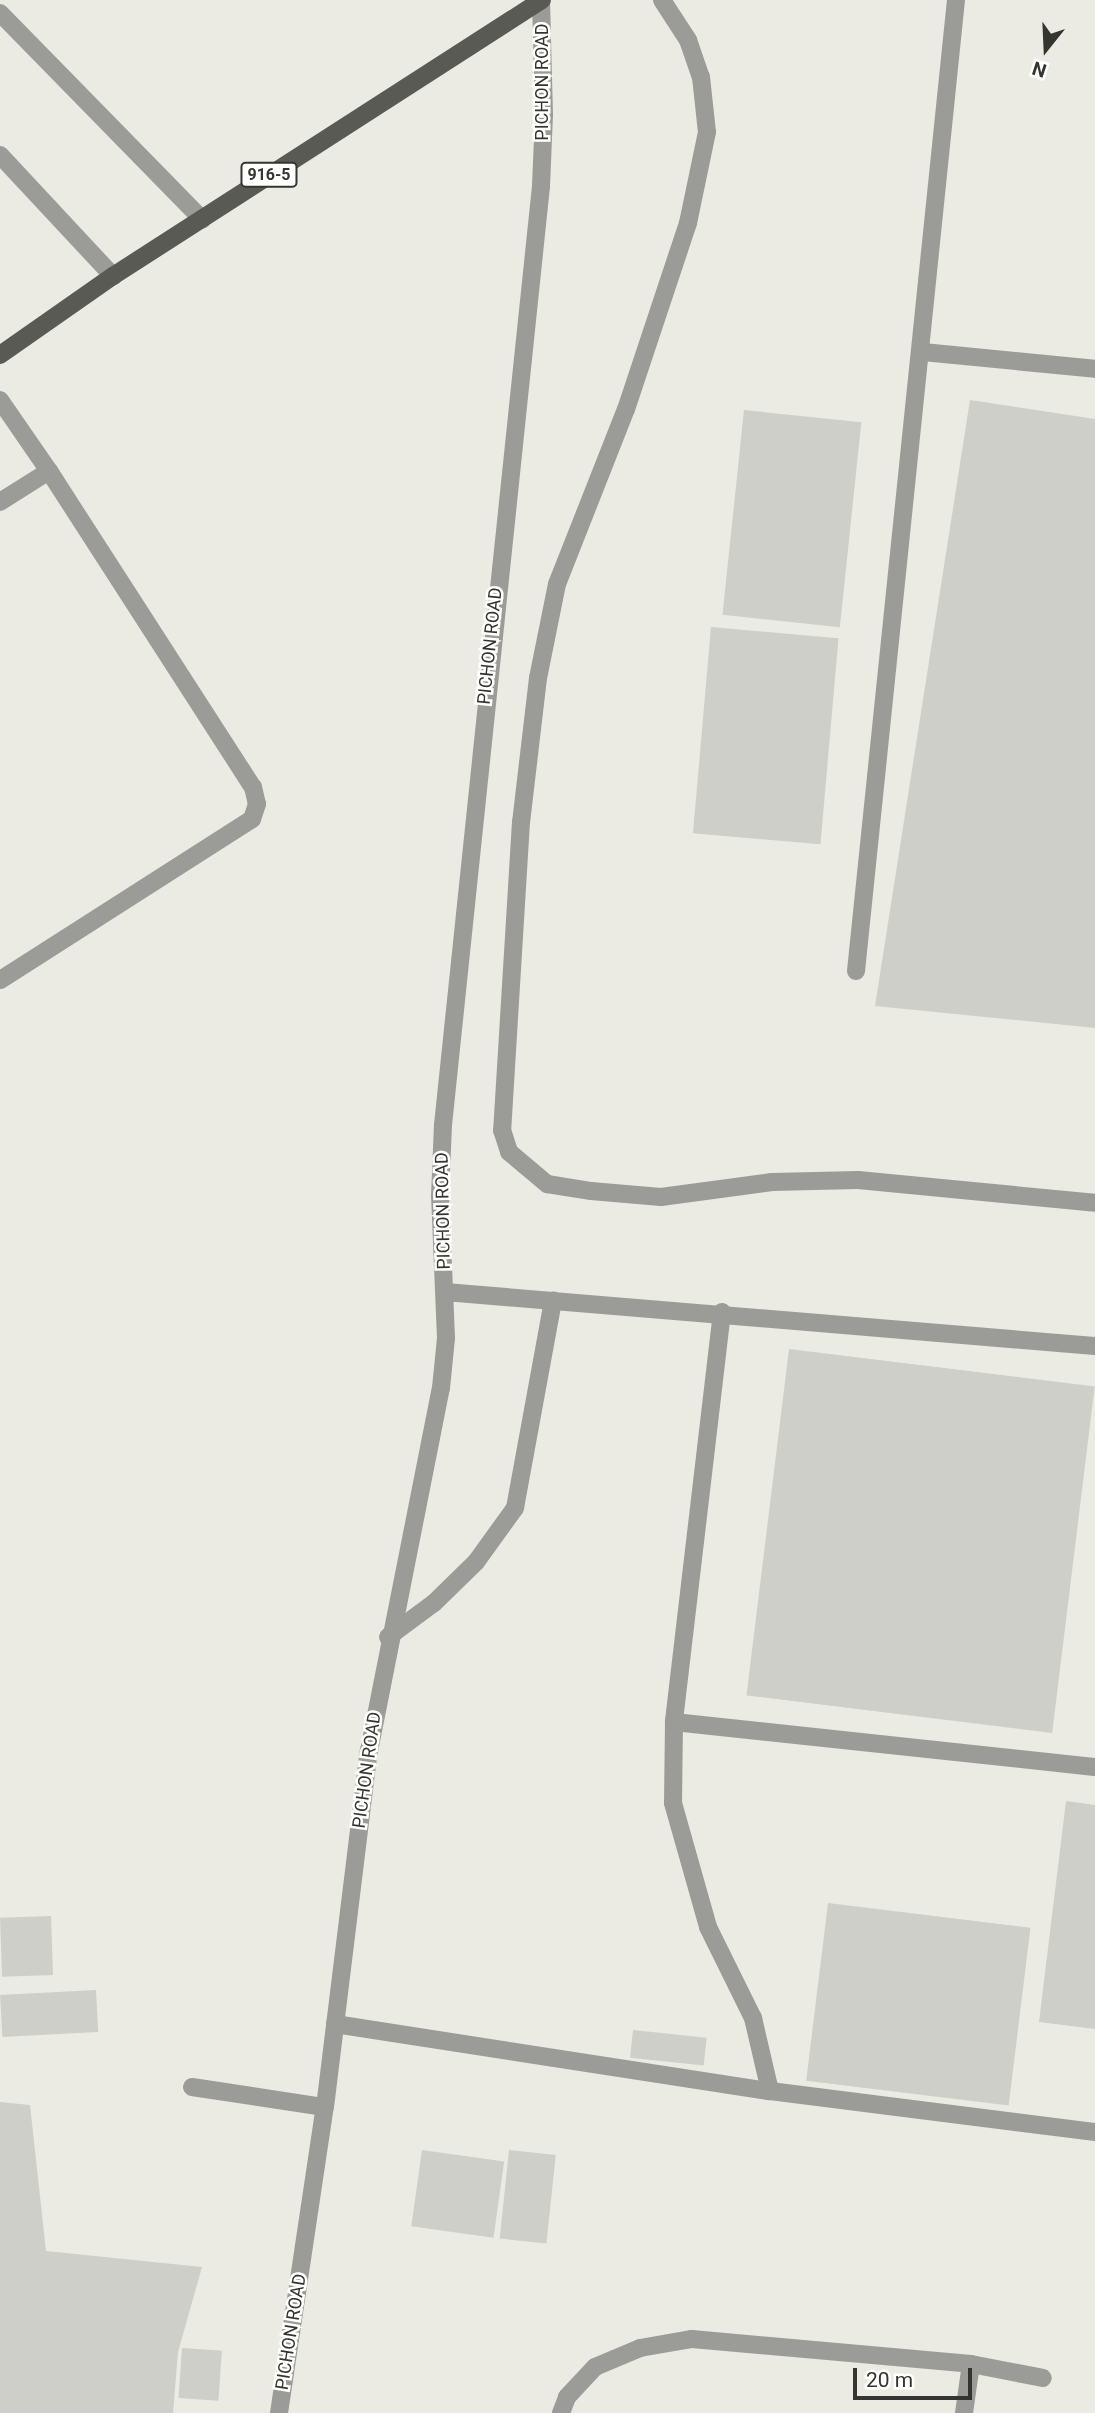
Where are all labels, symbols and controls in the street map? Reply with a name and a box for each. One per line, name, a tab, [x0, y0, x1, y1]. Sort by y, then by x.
north arrow	[1011, 14, 1081, 84]
street label: PICHON ROAD	[531, 23, 553, 141]
text: N	[1029, 56, 1049, 82]
road number: 916-5	[239, 162, 299, 188]
street label: PICHON ROAD	[473, 587, 507, 705]
street label: PICHON ROAD	[431, 1152, 455, 1270]
street label: PICHON ROAD	[348, 1710, 386, 1830]
street label: PICHON ROAD	[271, 2272, 311, 2392]
scale bar	[857, 2354, 976, 2398]
text: 20 m	[866, 2368, 913, 2392]

